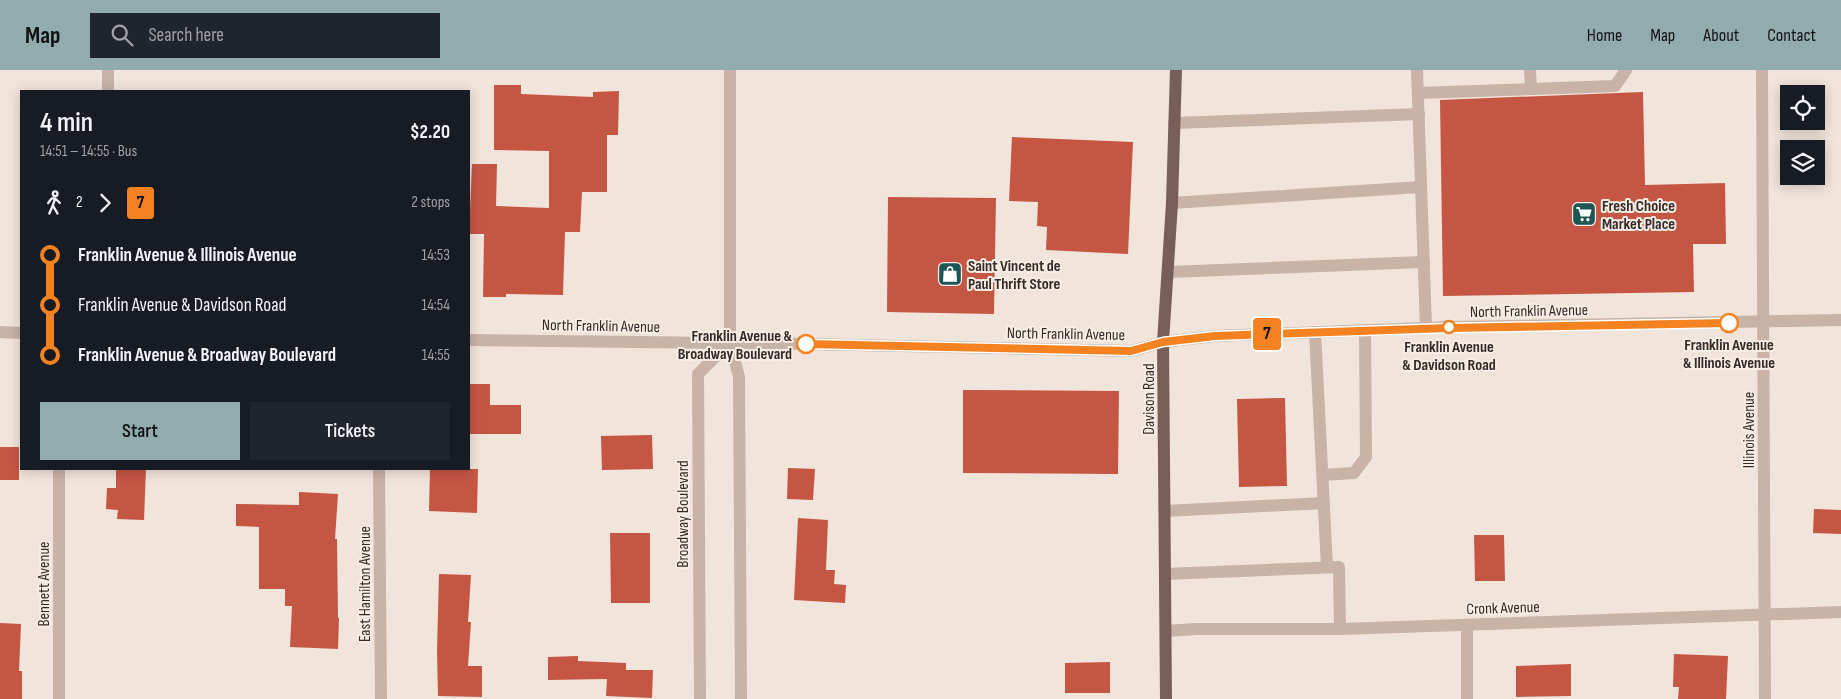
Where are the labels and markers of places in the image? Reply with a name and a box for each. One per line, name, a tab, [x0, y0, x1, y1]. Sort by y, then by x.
place label: Fresh Choice Market Place	[1602, 197, 1675, 234]
supermarket icon: Fresh Choice Market Place	[1571, 201, 1597, 227]
place label: Saint Vincent de Paul Thrift Store	[968, 257, 1061, 294]
shop icon: Saint Vincent de Paul Thrift Store	[937, 261, 963, 287]
marker: Franklin Avenue & Illinois Avenue	[1719, 313, 1739, 333]
marker: Franklin Avenue & Davidson Road	[1442, 320, 1456, 334]
place label: Franklin Avenue & Broadway Boulevard	[678, 327, 793, 364]
marker: Franklin Avenue & Broadway Boulevard	[796, 334, 816, 354]
place label: Franklin Avenue & Illinois Avenue	[1683, 336, 1775, 373]
place label: Franklin Avenue & Davidson Road	[1402, 338, 1496, 375]

